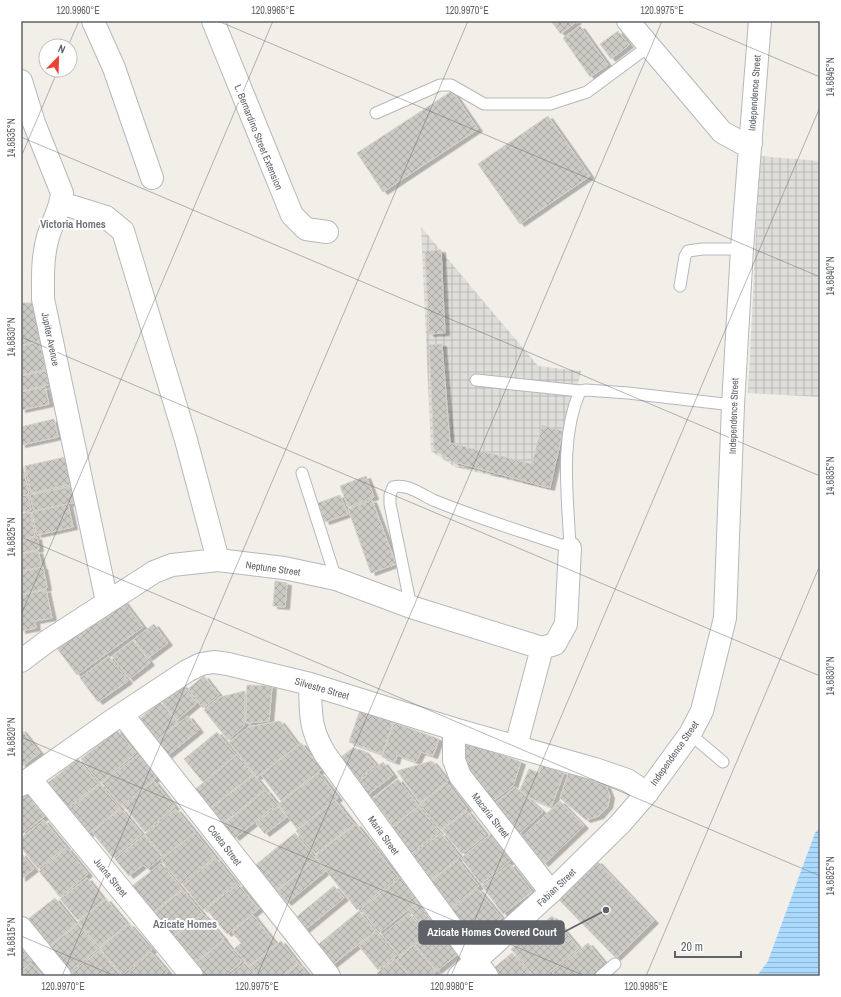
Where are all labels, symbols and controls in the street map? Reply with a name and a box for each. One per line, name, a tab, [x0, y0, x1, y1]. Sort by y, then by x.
text: 120.9960°E	[56, 4, 100, 17]
text: 120.9965°E	[251, 4, 295, 17]
text: 120.9970°E	[445, 4, 489, 17]
text: 120.9975°E	[640, 4, 684, 17]
north arrow	[38, 38, 78, 78]
text: N	[56, 41, 68, 57]
street label: Independence Street	[745, 54, 764, 131]
text: 14.6845°N	[824, 57, 837, 97]
street label: L. Bernardino Street Extension	[231, 83, 286, 192]
text: 14.6835°N	[5, 118, 18, 158]
district label: Victoria Homes	[40, 217, 106, 231]
text: 14.6840°N	[824, 256, 837, 296]
street label: Jupiter Avenue	[38, 311, 63, 368]
text: 14.6830°N	[5, 317, 18, 357]
street label: Independence Street	[726, 377, 741, 454]
text: 14.6835°N	[824, 456, 837, 496]
text: 14.6825°N	[5, 517, 18, 557]
street label: Neptune Street	[245, 558, 302, 579]
text: 14.6830°N	[824, 656, 837, 696]
street label: Silvestre Street	[293, 675, 351, 703]
text: 14.6820°N	[5, 717, 18, 757]
street label: Independence Street	[647, 718, 702, 788]
street label: Macaria Street	[469, 790, 513, 841]
street label: Maria Street	[365, 813, 403, 858]
street label: Coleta Street	[205, 822, 245, 869]
street label: Juana Street	[91, 855, 131, 900]
text: 14.6825°N	[824, 856, 837, 896]
street label: Fabian Street	[534, 865, 579, 909]
text: 14.6815°N	[5, 917, 18, 957]
district label: Azicate Homes	[153, 917, 217, 931]
callout: Azicate Homes Covered Court	[419, 921, 564, 944]
text: Azicate Homes Covered Court	[427, 925, 557, 939]
scale bar	[675, 933, 741, 959]
text: 20 m	[681, 939, 703, 955]
text: 120.9970°E	[41, 980, 85, 993]
text: 120.9975°E	[235, 980, 279, 993]
text: 120.9980°E	[430, 980, 474, 993]
text: 120.9985°E	[624, 980, 668, 993]

